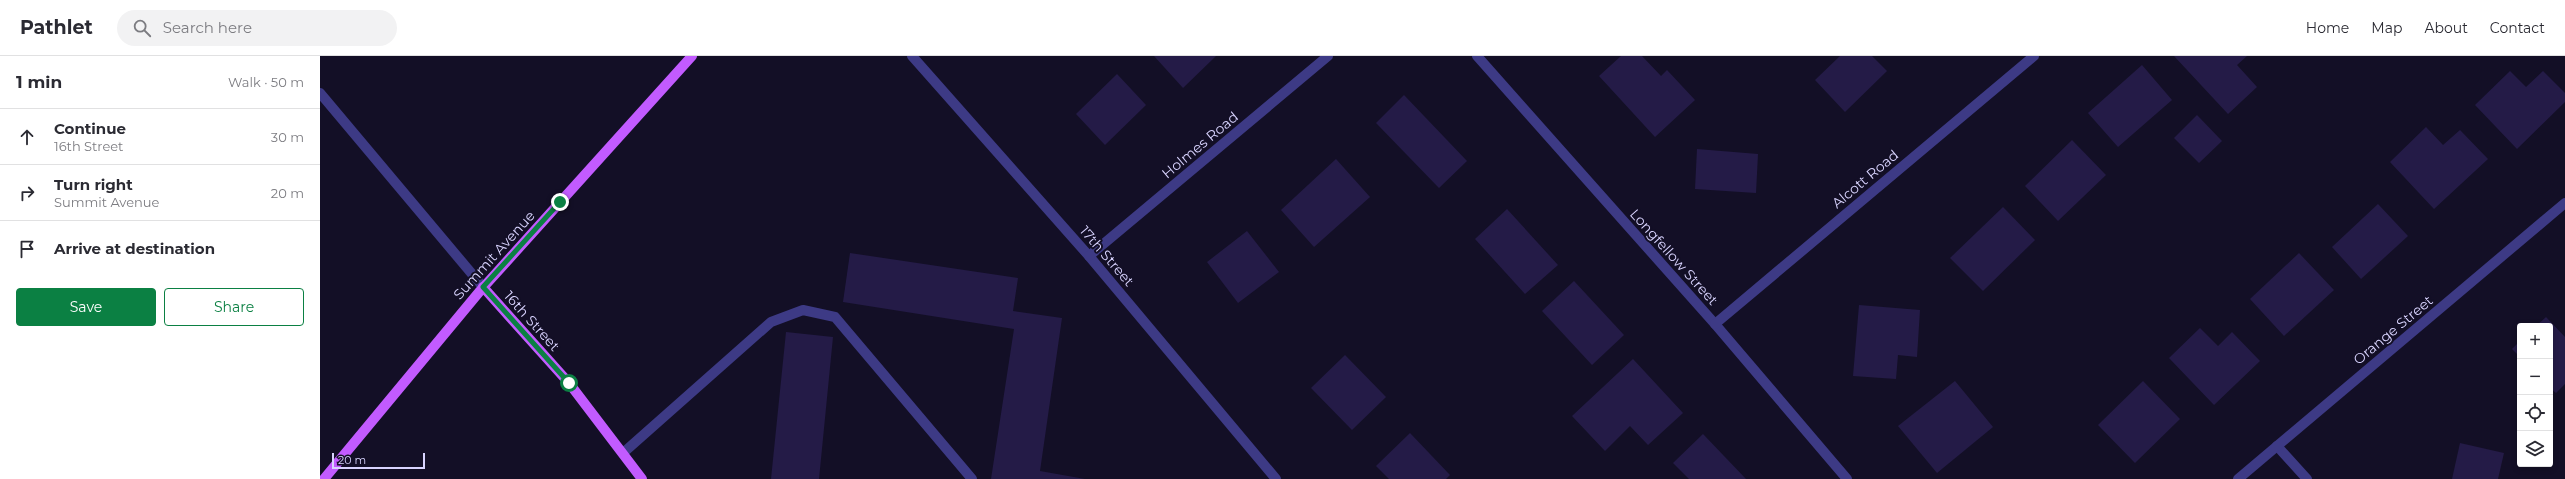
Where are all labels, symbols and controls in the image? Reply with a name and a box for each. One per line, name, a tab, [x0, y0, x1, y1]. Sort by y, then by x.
search box	[117, 10, 397, 46]
text: Pathlet	[20, 16, 93, 39]
icon: search	[131, 17, 153, 39]
text: Search here	[163, 18, 252, 37]
text: Home	[2306, 19, 2349, 37]
text: Map	[2371, 19, 2402, 37]
text: About	[2424, 19, 2468, 37]
text: Contact	[2490, 19, 2545, 37]
text: 1 min	[16, 72, 62, 92]
text: Walk · 50 m	[228, 74, 304, 90]
street label: Holmes Road	[1158, 108, 1242, 182]
text: Continue	[54, 119, 126, 138]
icon: ahead	[16, 126, 38, 148]
text: 30 m	[271, 129, 304, 145]
text: 16th Street	[54, 138, 123, 154]
street label: Alcott Road	[1828, 146, 1902, 212]
text: Turn right	[54, 175, 133, 194]
icon: right	[16, 182, 38, 204]
text: 20 m	[271, 185, 304, 201]
route end	[551, 193, 569, 211]
text: Summit Avenue	[54, 194, 159, 210]
street label: Longfellow Street	[1626, 205, 1722, 309]
street label: Summit Avenue	[449, 207, 539, 303]
street label: 17th Street	[1076, 222, 1138, 290]
icon: arrive	[16, 238, 38, 260]
text: Arrive at destination	[54, 239, 215, 258]
street label: 16th Street	[500, 287, 564, 355]
button: Save	[16, 288, 156, 326]
button: Share	[164, 288, 304, 326]
street label: Orange Street	[2349, 291, 2437, 369]
map controls	[2517, 323, 2553, 467]
button: +	[2517, 323, 2553, 359]
button: −	[2517, 359, 2553, 395]
route start	[560, 374, 578, 392]
button: locate	[2517, 395, 2553, 431]
button: layers	[2517, 431, 2553, 467]
scale bar	[332, 451, 425, 470]
text: 20 m	[338, 453, 366, 467]

